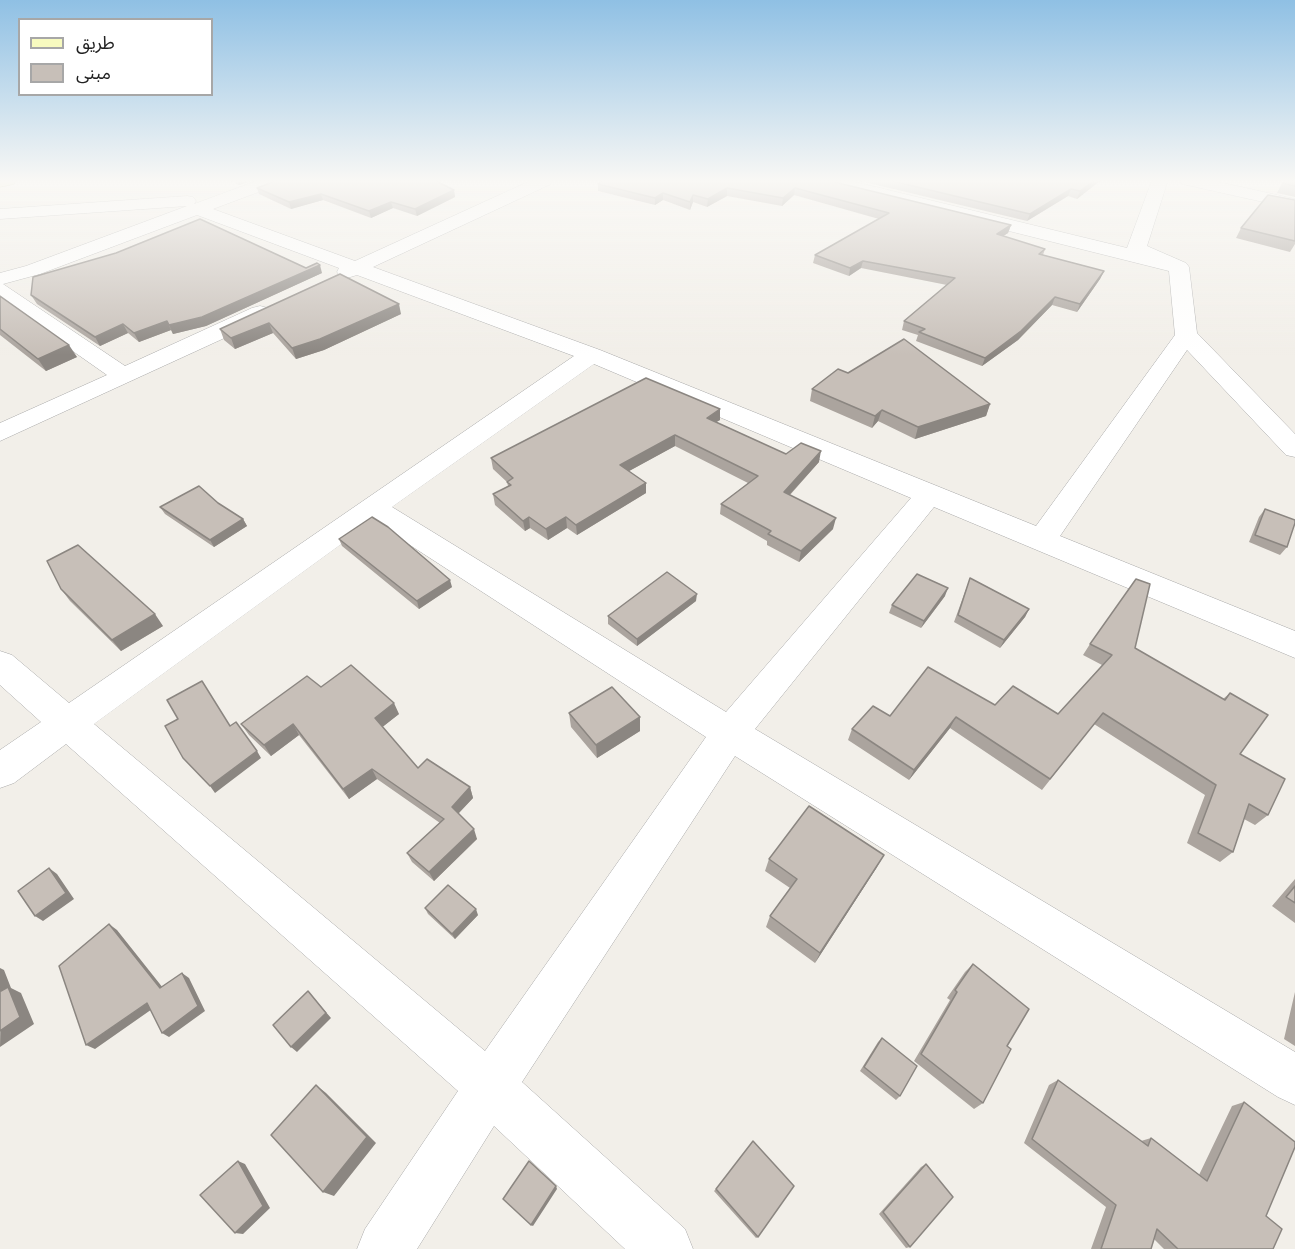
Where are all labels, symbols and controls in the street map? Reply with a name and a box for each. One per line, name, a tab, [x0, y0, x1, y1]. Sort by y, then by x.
legend	[18, 18, 213, 96]
text: طريق	[76, 32, 115, 53]
text: مبنى	[76, 62, 111, 83]

